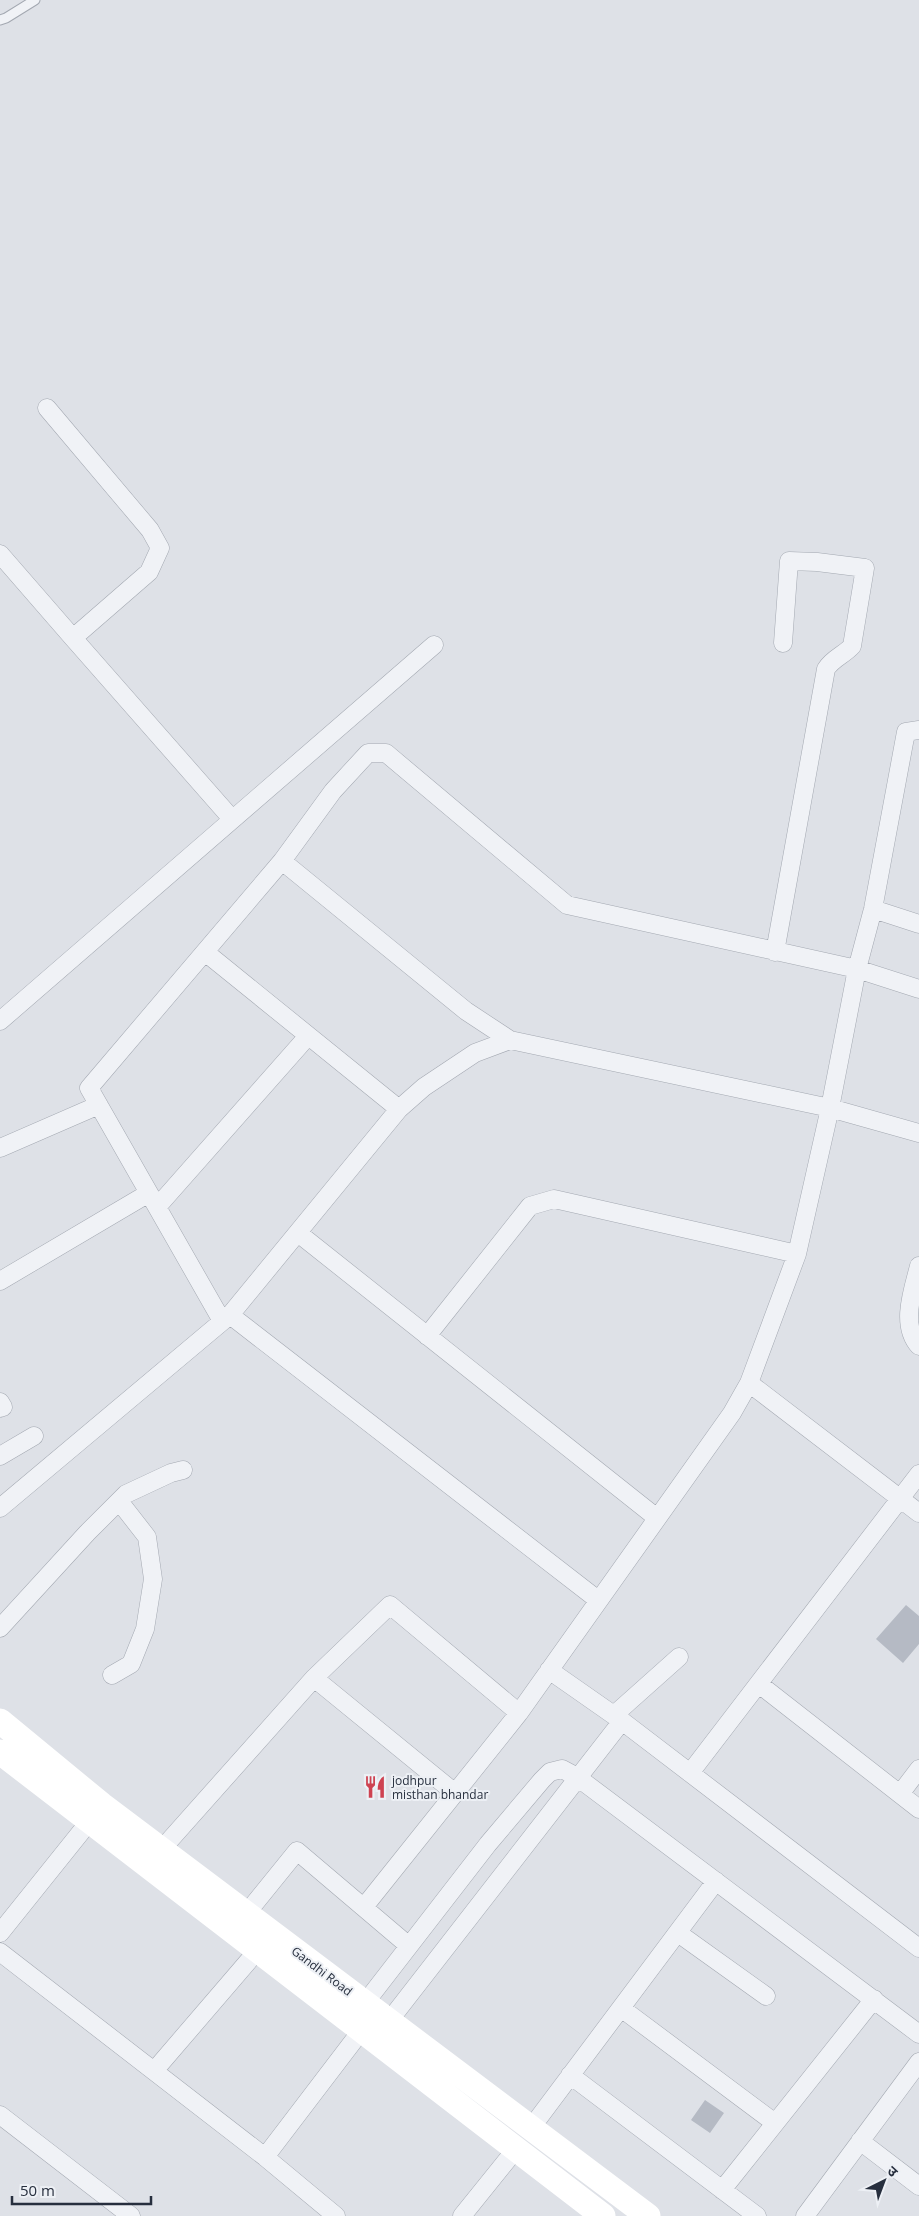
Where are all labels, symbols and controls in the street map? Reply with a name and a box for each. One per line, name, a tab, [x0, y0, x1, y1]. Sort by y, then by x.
place label: jodhpur misthan bhandar	[391, 1772, 488, 1803]
restaurant icon: jodhpur misthan bhandar	[362, 1774, 388, 1800]
street label: Gandhi Road	[288, 1942, 356, 2000]
north arrow	[859, 2156, 909, 2206]
text: उ	[884, 2161, 903, 2181]
scale bar	[12, 2174, 151, 2206]
text: 50 m	[20, 2180, 55, 2200]

